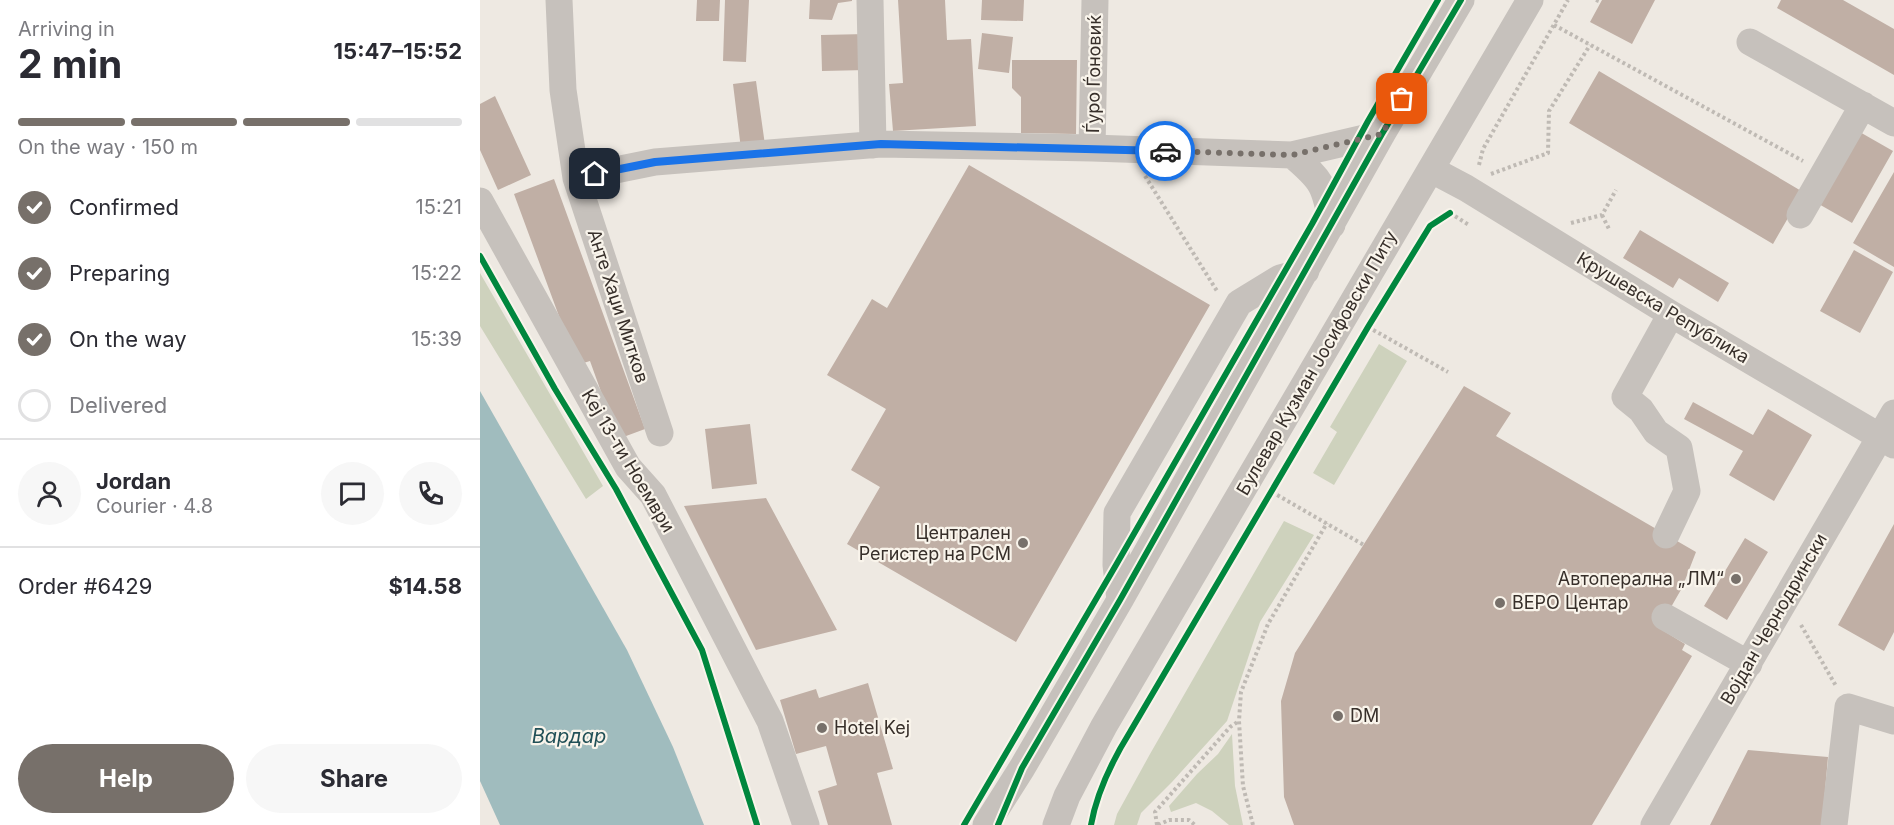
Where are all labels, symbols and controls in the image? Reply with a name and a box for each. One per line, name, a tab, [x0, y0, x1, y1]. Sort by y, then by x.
street label: Ѓуро Ѓоновиќ	[1081, 15, 1105, 133]
text: Arriving in	[18, 17, 115, 41]
text: 15:47–15:52	[334, 38, 462, 64]
text: 2 min	[18, 40, 122, 87]
pin	[1376, 73, 1427, 124]
icon: bag	[1385, 82, 1418, 115]
courier	[1135, 121, 1195, 181]
text: On the way · 150 m	[18, 135, 198, 159]
icon: car	[1149, 135, 1182, 168]
pin	[569, 148, 620, 199]
icon: home	[578, 157, 611, 190]
icon: check	[18, 191, 51, 224]
text: Confirmed	[69, 194, 179, 220]
text: 15:21	[416, 195, 462, 219]
street label: Анте Хаџи Митков	[584, 226, 653, 385]
street label: Булевар Кузман Јосифовски Питу	[1232, 227, 1401, 499]
street label: Крушевска Република	[1573, 248, 1753, 367]
icon: check	[18, 257, 51, 290]
text: Preparing	[69, 260, 170, 286]
text: 15:22	[412, 261, 462, 285]
icon: check	[18, 323, 51, 356]
text: On the way	[69, 326, 187, 352]
text: 15:39	[411, 327, 462, 351]
street label: Кеј 13-ти Ноември	[578, 386, 679, 536]
text: Delivered	[69, 392, 167, 418]
button: person	[18, 462, 81, 525]
button: chat	[321, 462, 384, 525]
button: phone	[399, 462, 462, 525]
text: Jordan	[96, 468, 171, 494]
text: Courier · 4.8	[96, 494, 213, 518]
place label: Централен Регистер на РСМ	[859, 522, 1011, 564]
street label: Војдан Чернодрински	[1716, 530, 1831, 708]
marker: Централен Регистер на РСМ	[1016, 536, 1030, 550]
place label: Автоперална „ЛМ“	[1558, 568, 1724, 589]
marker: Автоперална „ЛМ“	[1729, 572, 1743, 586]
text: Order #6429	[18, 573, 152, 599]
text: $14.58	[388, 573, 462, 599]
place label: ВЕРО Центар	[1512, 592, 1629, 613]
marker: ВЕРО Центар	[1493, 596, 1507, 610]
place label: DM	[1350, 705, 1379, 726]
marker: DM	[1331, 709, 1345, 723]
place label: Hotel Kej	[834, 717, 910, 738]
marker: Hotel Kej	[815, 721, 829, 735]
water label: Вардар	[532, 724, 606, 748]
button: Help	[18, 744, 234, 813]
button: Share	[246, 744, 462, 813]

